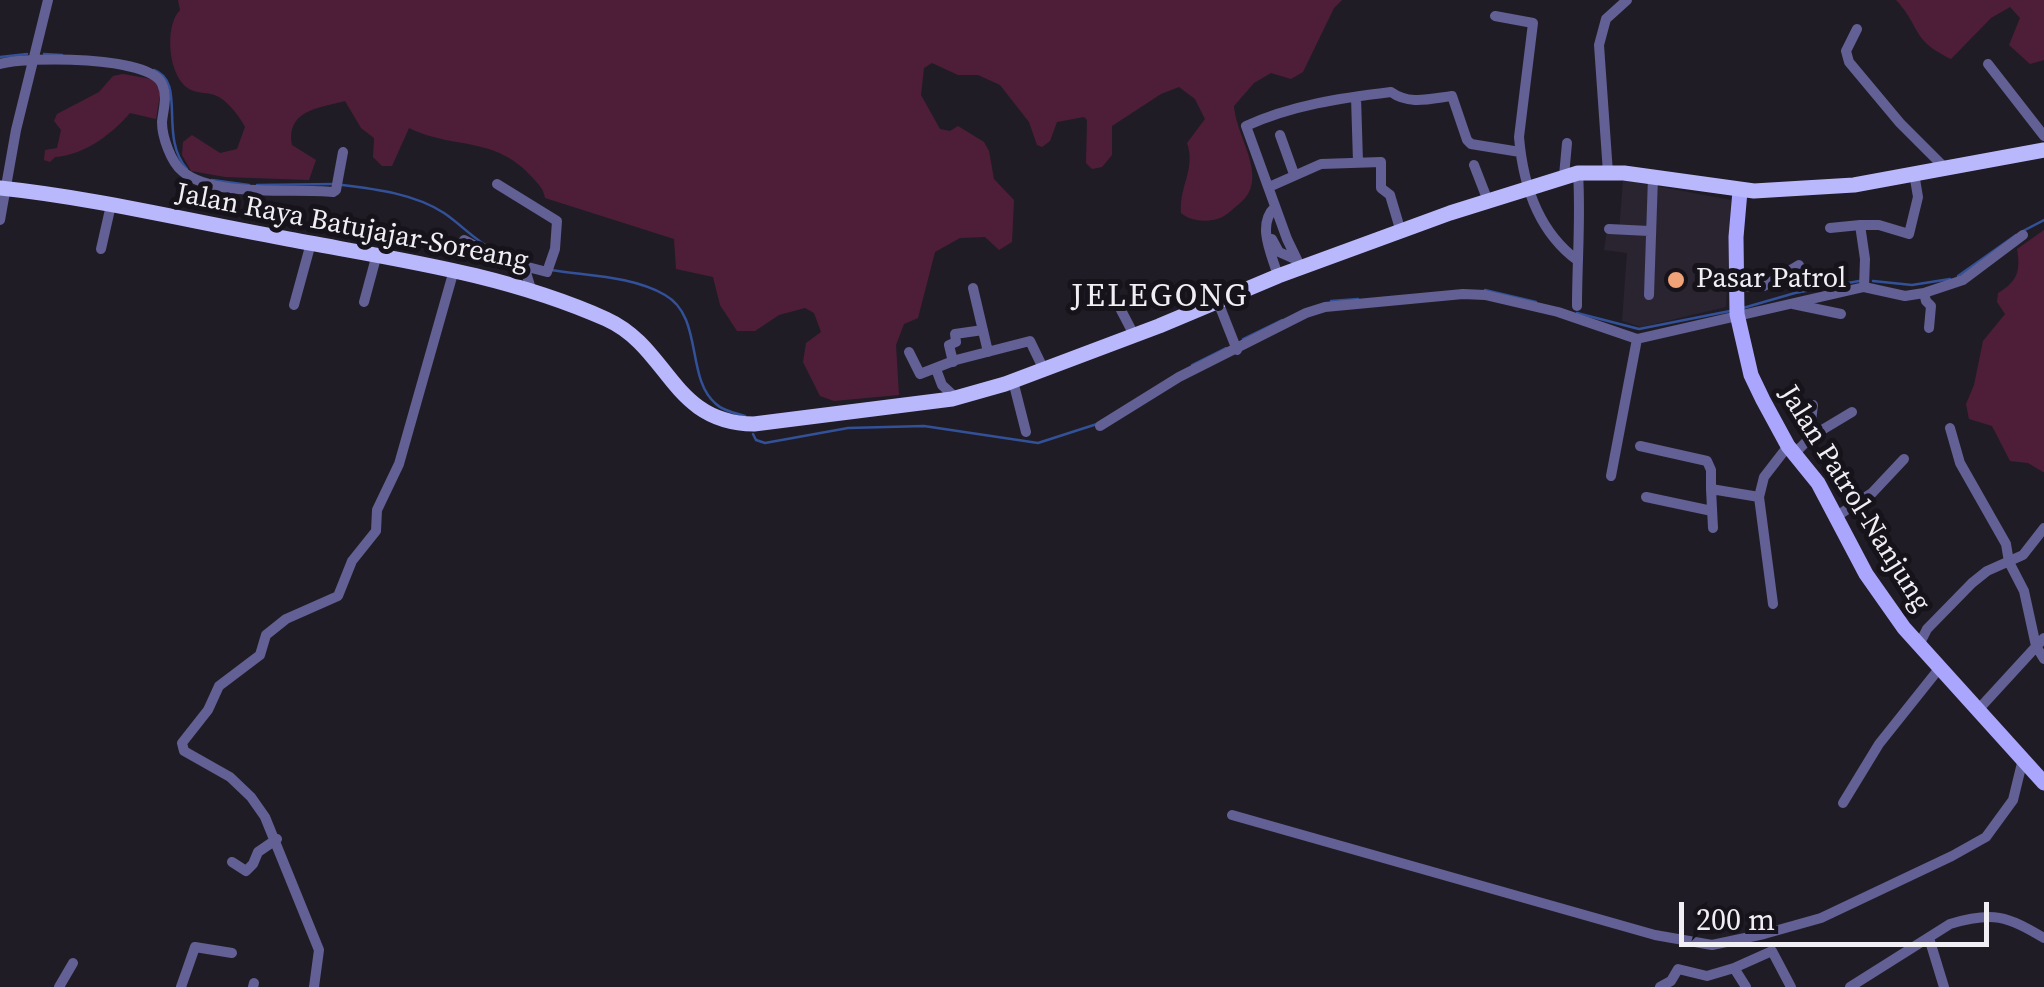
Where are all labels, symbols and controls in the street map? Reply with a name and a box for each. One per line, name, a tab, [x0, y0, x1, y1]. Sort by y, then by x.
street label: Jalan Raya Batujajar-Soreang	[173, 177, 531, 279]
place label: Pasar Patrol	[1696, 263, 1846, 297]
marker: Pasar Patrol	[1665, 269, 1687, 291]
district label: JELEGONG	[1071, 279, 1249, 317]
street label: Jalan Patrol-Nanjung	[1771, 380, 1937, 618]
scale bar	[1684, 882, 1994, 944]
text: 200 m	[1696, 899, 1775, 940]

